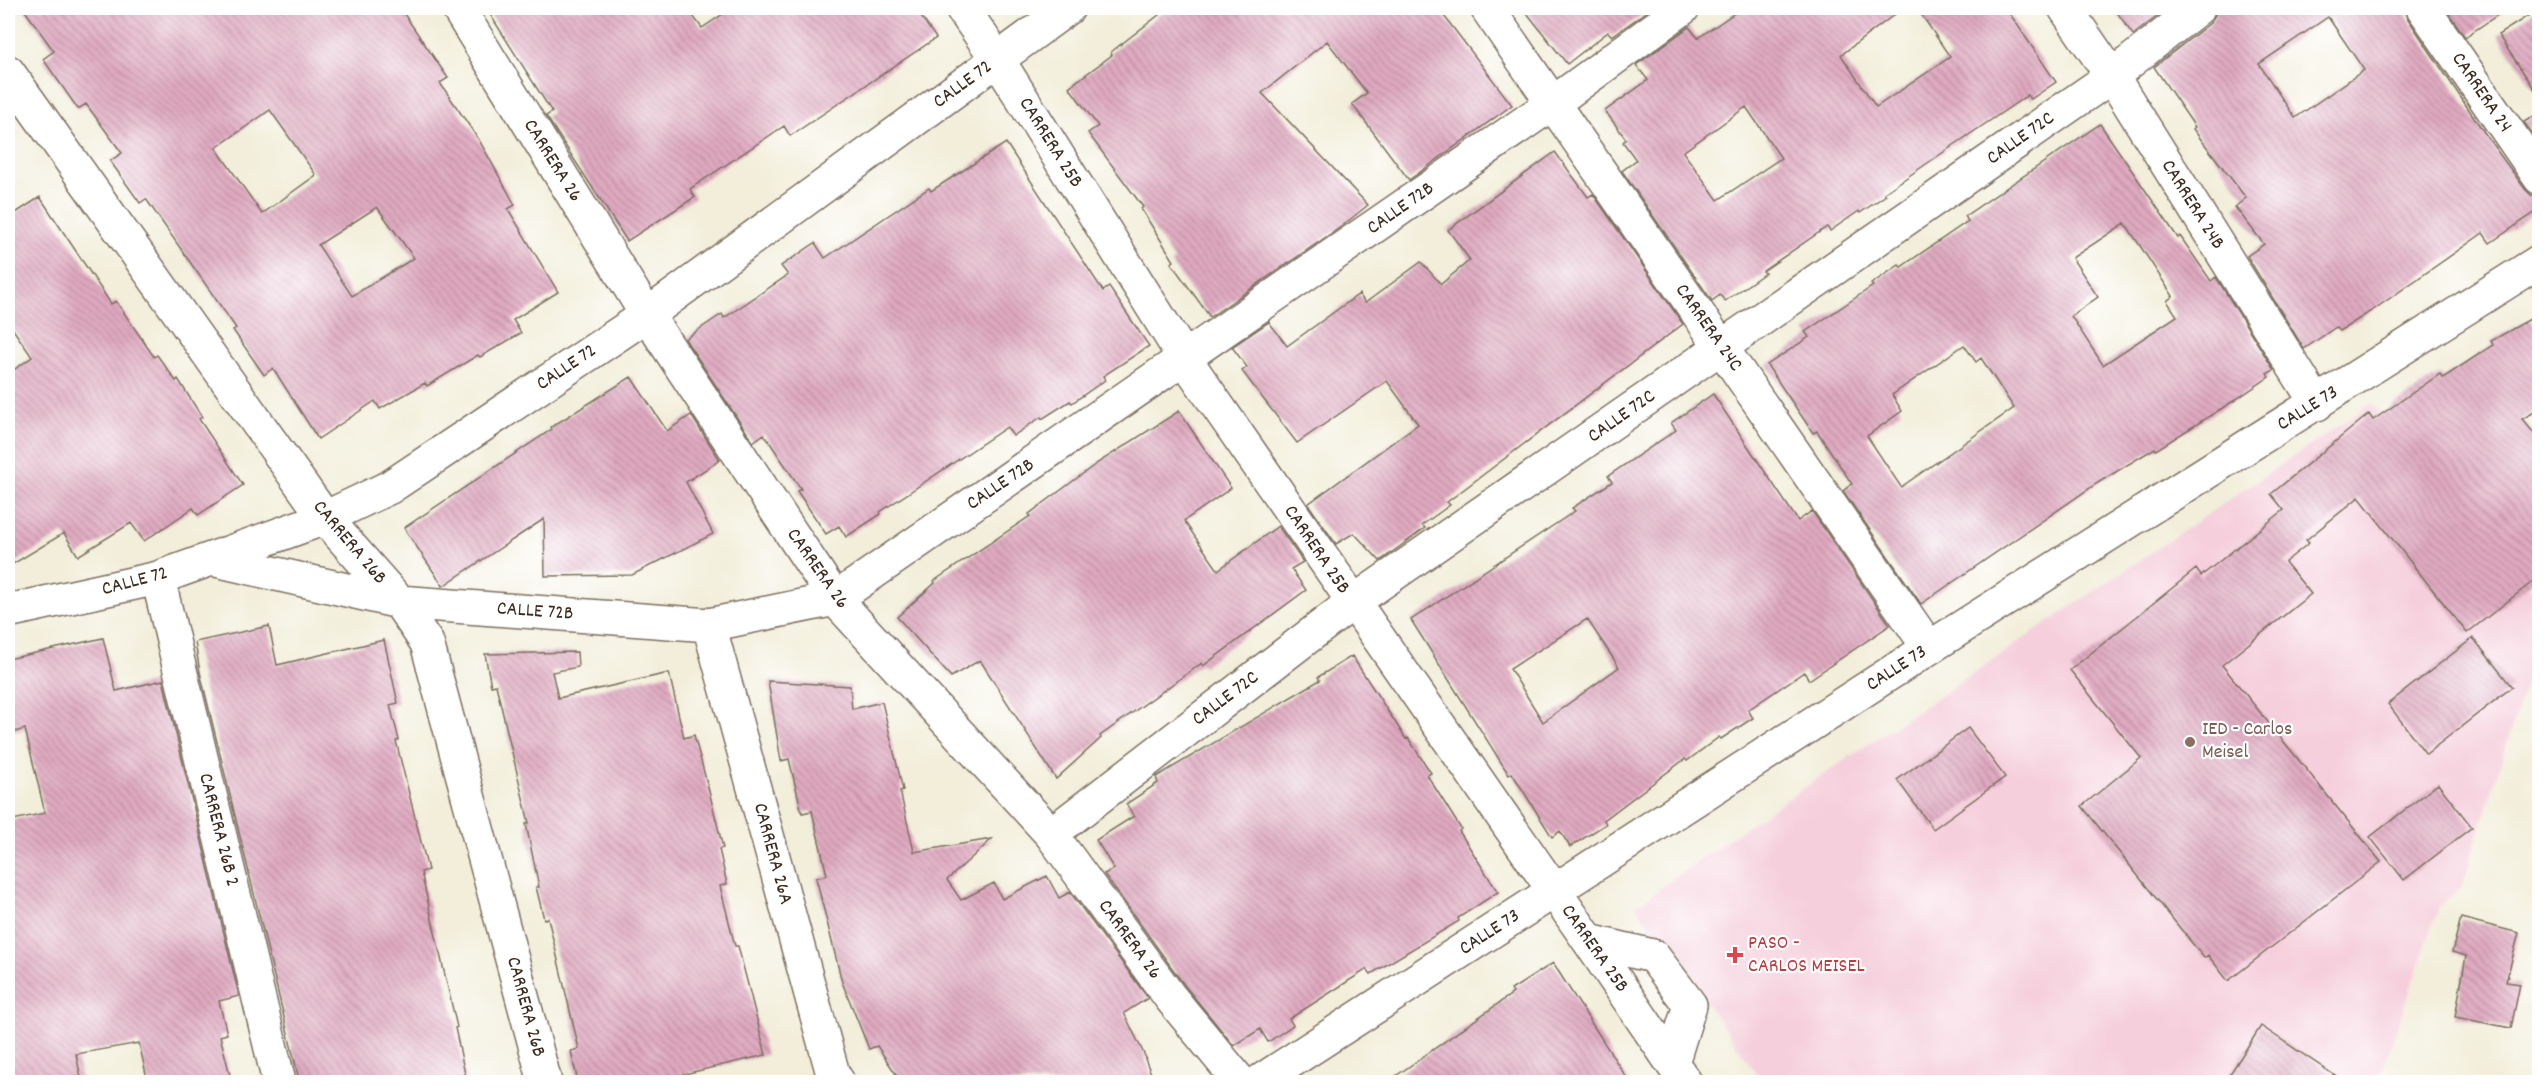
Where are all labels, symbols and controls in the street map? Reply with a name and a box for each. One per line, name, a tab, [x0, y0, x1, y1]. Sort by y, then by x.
street label: CARRERA 24	[2444, 47, 2518, 139]
street label: CALLE 72	[928, 54, 998, 116]
street label: CARRERA 25B	[1011, 92, 1089, 194]
street label: CALLE 72C	[1981, 105, 2061, 173]
street label: CARRERA 26	[515, 114, 589, 208]
street label: CARRERA 24B	[2153, 155, 2231, 255]
street label: CALLE 72B	[1362, 176, 1440, 242]
street label: CARRERA 24C	[1667, 278, 1749, 378]
street label: CALLE 72	[531, 338, 603, 398]
street label: CALLE 73	[2272, 379, 2344, 439]
street label: CALLE 72C	[1582, 383, 1662, 451]
street label: CALLE 72B	[961, 452, 1041, 518]
street label: CARRERA 26B	[305, 495, 393, 591]
street label: CARRERA 25B	[1276, 500, 1356, 600]
street label: CARRERA 26	[779, 523, 855, 615]
street label: CALLE 72	[99, 560, 171, 604]
street label: CALLE 72B	[496, 595, 574, 629]
street label: CALLE 73	[1861, 639, 1933, 699]
street label: CALLE 72C	[1187, 665, 1265, 733]
place label: IED - Carlos Meisel	[2202, 716, 2292, 767]
marker: IED - Carlos Meisel	[2183, 735, 2197, 749]
street label: CARRERA 26B 2	[190, 770, 246, 890]
street label: CARRERA 26A	[745, 800, 799, 908]
street label: CARRERA 26	[1090, 894, 1168, 986]
street label: CARRERA 25B	[1553, 899, 1635, 999]
street label: CALLE 73	[1454, 903, 1526, 963]
place label: PASO - CARLOS MEISEL	[1748, 930, 1865, 981]
marker: PASO - CARLOS MEISEL	[1726, 946, 1744, 964]
street label: CARRERA 26B	[498, 954, 552, 1060]

